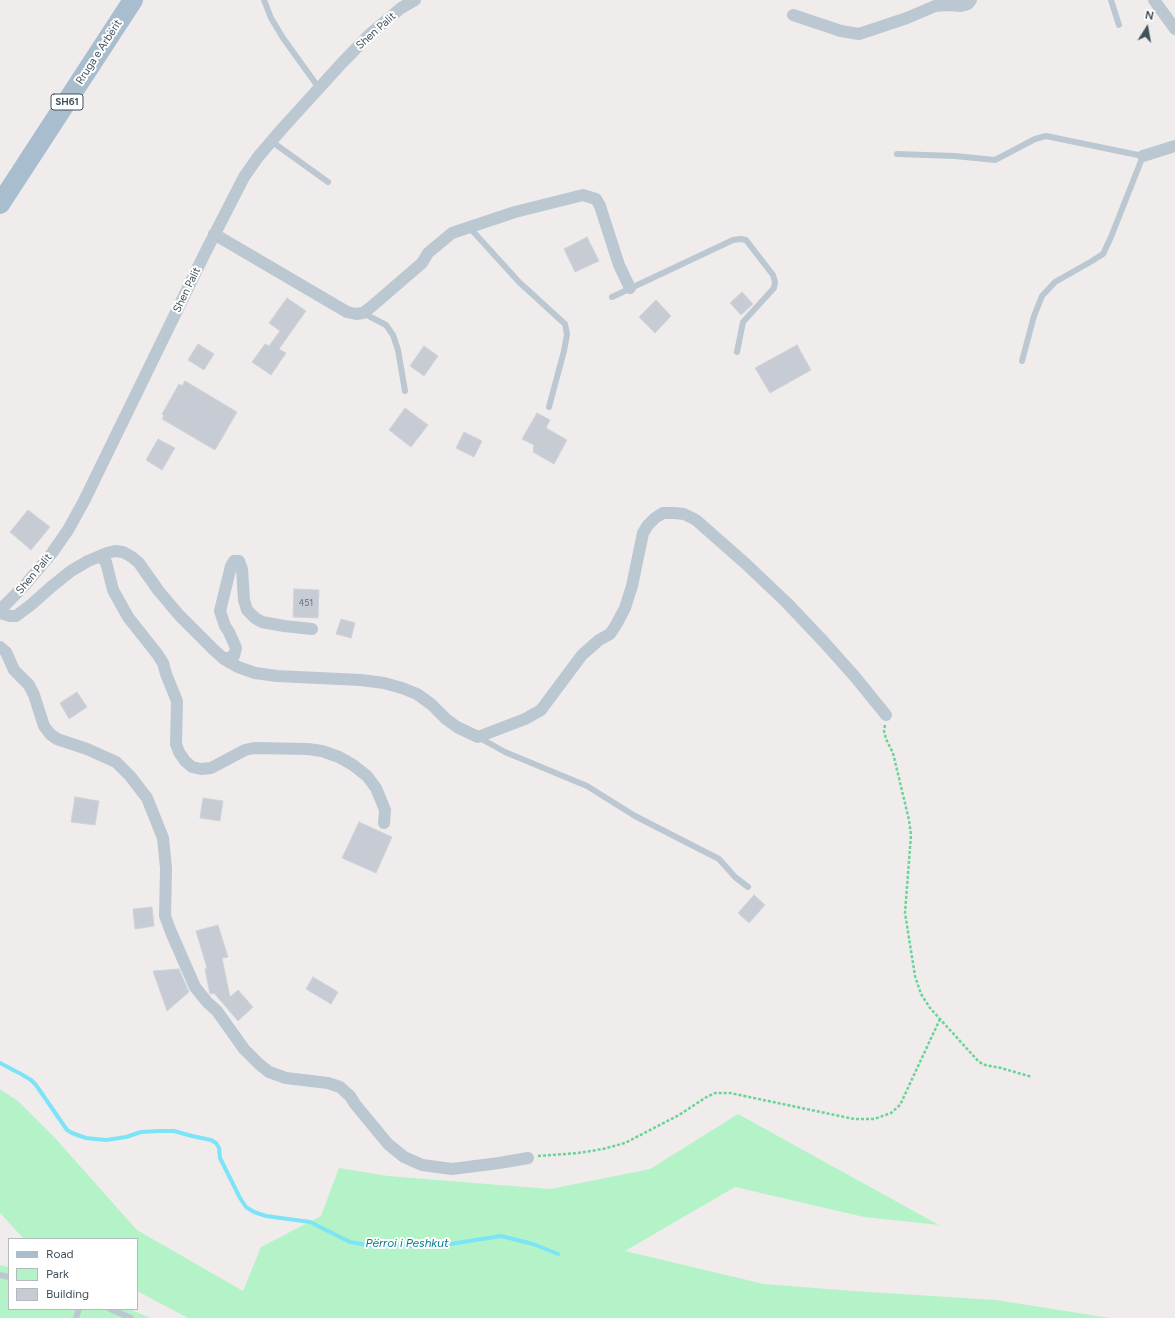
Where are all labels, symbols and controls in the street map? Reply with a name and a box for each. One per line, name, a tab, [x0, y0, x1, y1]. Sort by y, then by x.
north arrow	[1127, 8, 1167, 48]
text: N	[1144, 9, 1155, 23]
street label: Shen Palit	[353, 10, 399, 52]
street label: Rruga e Arbërit	[73, 17, 125, 87]
road number: SH61	[51, 94, 83, 110]
street label: Shen Palit	[170, 265, 204, 315]
street label: Shen Palit	[13, 551, 55, 597]
house number: 451	[299, 598, 313, 608]
water label: Përroi i Peshkut	[365, 1236, 449, 1250]
legend	[8, 1238, 138, 1310]
text: Road	[46, 1247, 74, 1261]
text: Park	[46, 1267, 69, 1281]
text: Building	[46, 1287, 89, 1301]

